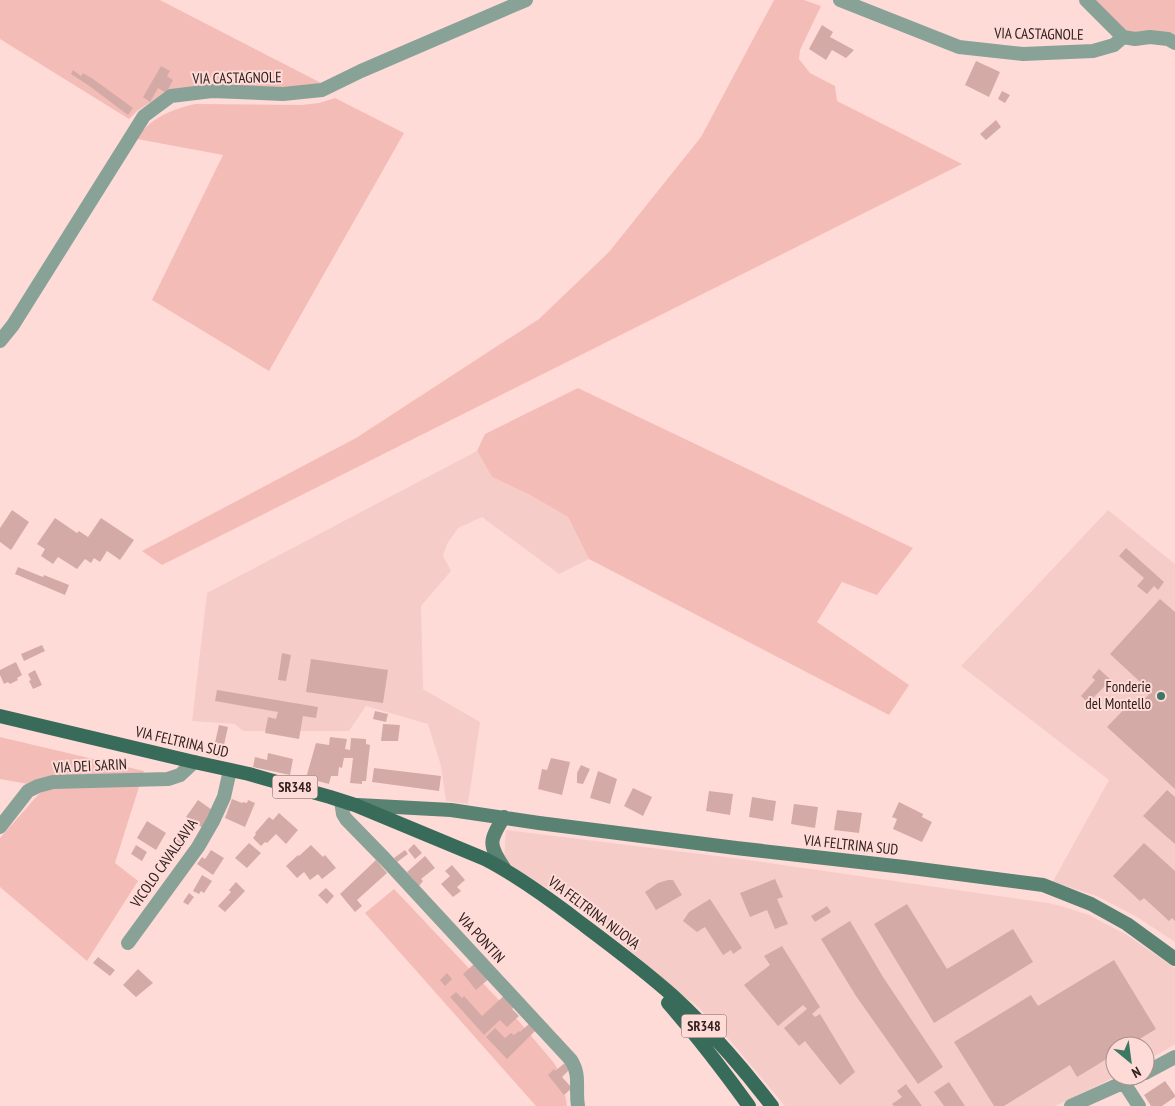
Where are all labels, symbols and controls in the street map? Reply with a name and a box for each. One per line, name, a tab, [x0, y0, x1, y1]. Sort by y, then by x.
street label: VIA CASTAGNOLE	[993, 23, 1084, 44]
street label: VIA CASTAGNOLE	[191, 67, 282, 88]
place label: Fonderie del Montello	[1085, 677, 1151, 713]
marker: Fonderie del Montello	[1155, 690, 1167, 702]
street label: VIA FELTRINA SUD	[133, 721, 231, 761]
street label: VIA DEI SARIN	[52, 754, 127, 777]
road number: SR348	[272, 776, 318, 799]
street label: VICOLO CAVALCAVIA	[125, 814, 202, 912]
street label: VIA FELTRINA SUD	[802, 830, 899, 859]
street label: VIA FELTRINA NUOVA	[544, 871, 645, 954]
street label: VIA PONTIN	[453, 908, 509, 967]
road number: SR348	[682, 1014, 726, 1038]
north arrow	[1105, 1036, 1155, 1086]
text: N	[1129, 1063, 1144, 1082]

